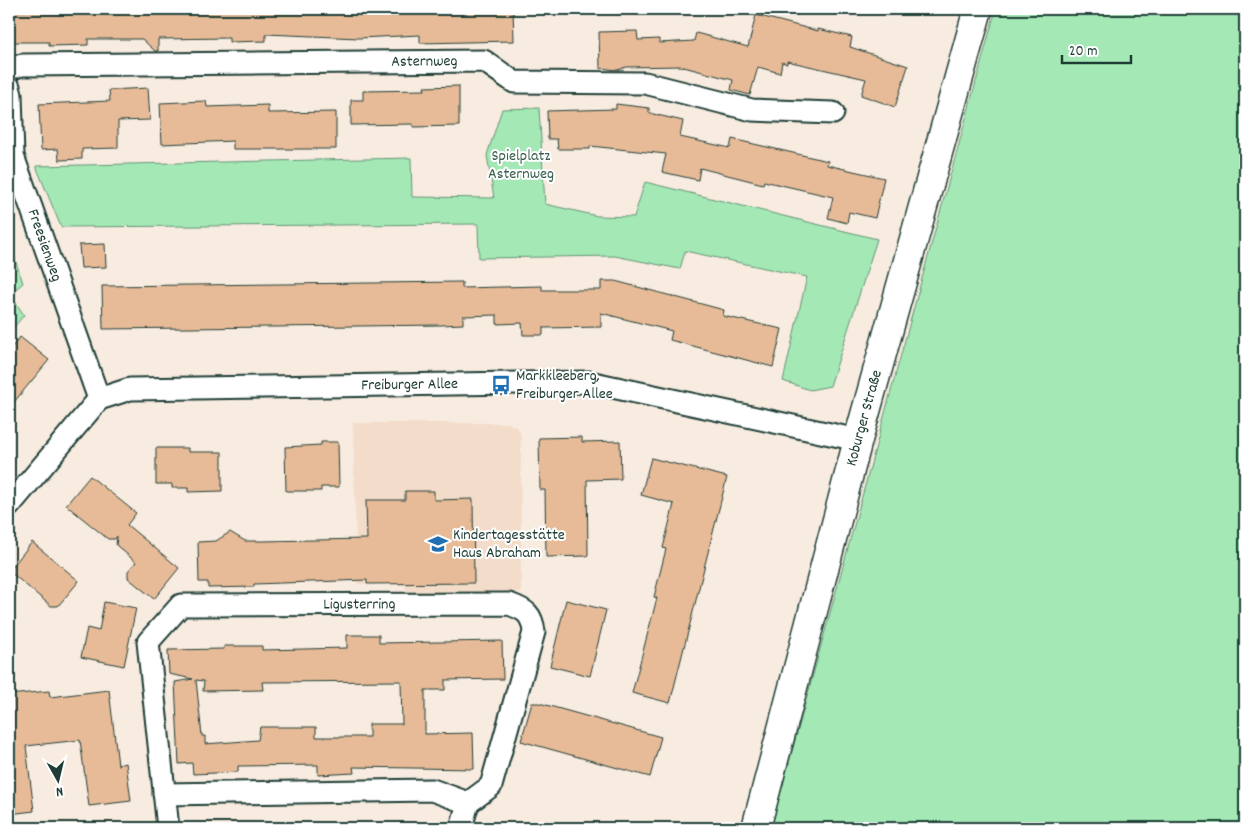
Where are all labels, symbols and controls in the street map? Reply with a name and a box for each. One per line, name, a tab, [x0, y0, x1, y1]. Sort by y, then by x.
scale bar	[1062, 32, 1130, 64]
text: 20 m	[1069, 41, 1097, 63]
street label: Asternweg	[391, 50, 458, 73]
park label: Spielplatz Asternweg	[488, 145, 554, 186]
street label: Freesienweg	[21, 206, 68, 285]
place label: Markkleeberg, Freiburger Allee	[516, 365, 613, 406]
street label: Koburger Straße	[840, 367, 888, 469]
street label: Freiburger Allee	[361, 372, 458, 397]
bus stop icon: Markkleeberg, Freiburger Allee	[490, 374, 512, 396]
place label: Kindertagesstätte Haus Abraham	[453, 524, 565, 565]
school or university icon: Kindertagesstätte Haus Abraham	[427, 533, 449, 555]
street label: Ligusterring	[323, 593, 396, 616]
north arrow	[32, 754, 82, 804]
text: N	[55, 781, 64, 801]

